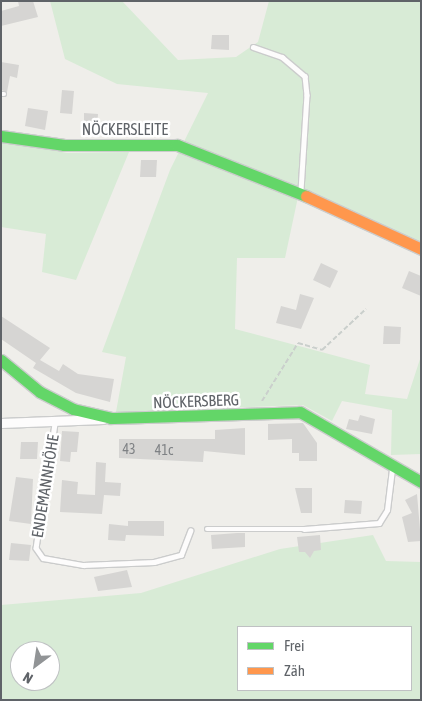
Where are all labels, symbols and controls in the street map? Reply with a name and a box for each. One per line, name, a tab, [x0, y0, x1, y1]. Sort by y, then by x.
street label: NÖCKERSLEITE	[82, 119, 168, 139]
street label: NÖCKERSBERG	[153, 390, 239, 412]
street label: ENDEMANNHÖHE	[27, 433, 63, 539]
house number: 43	[122, 441, 136, 457]
house number: 41c	[155, 442, 173, 458]
legend	[237, 626, 412, 691]
text: Frei	[284, 637, 304, 654]
north arrow	[10, 641, 60, 691]
text: Zäh	[284, 662, 305, 679]
text: N	[20, 669, 35, 687]

